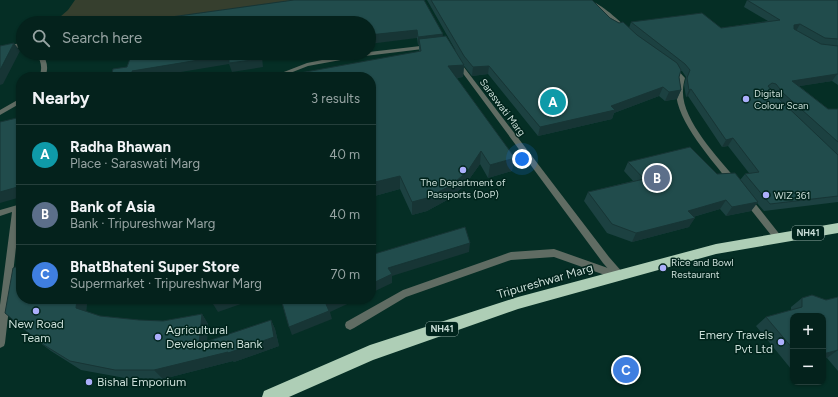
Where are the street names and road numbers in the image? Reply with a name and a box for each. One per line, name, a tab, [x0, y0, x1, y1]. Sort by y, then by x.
street label: Saraswati Marg	[477, 76, 529, 139]
road number: NH41	[792, 226, 824, 240]
street label: Tripureshwar Marg	[495, 261, 595, 301]
road number: NH41	[426, 322, 458, 336]

